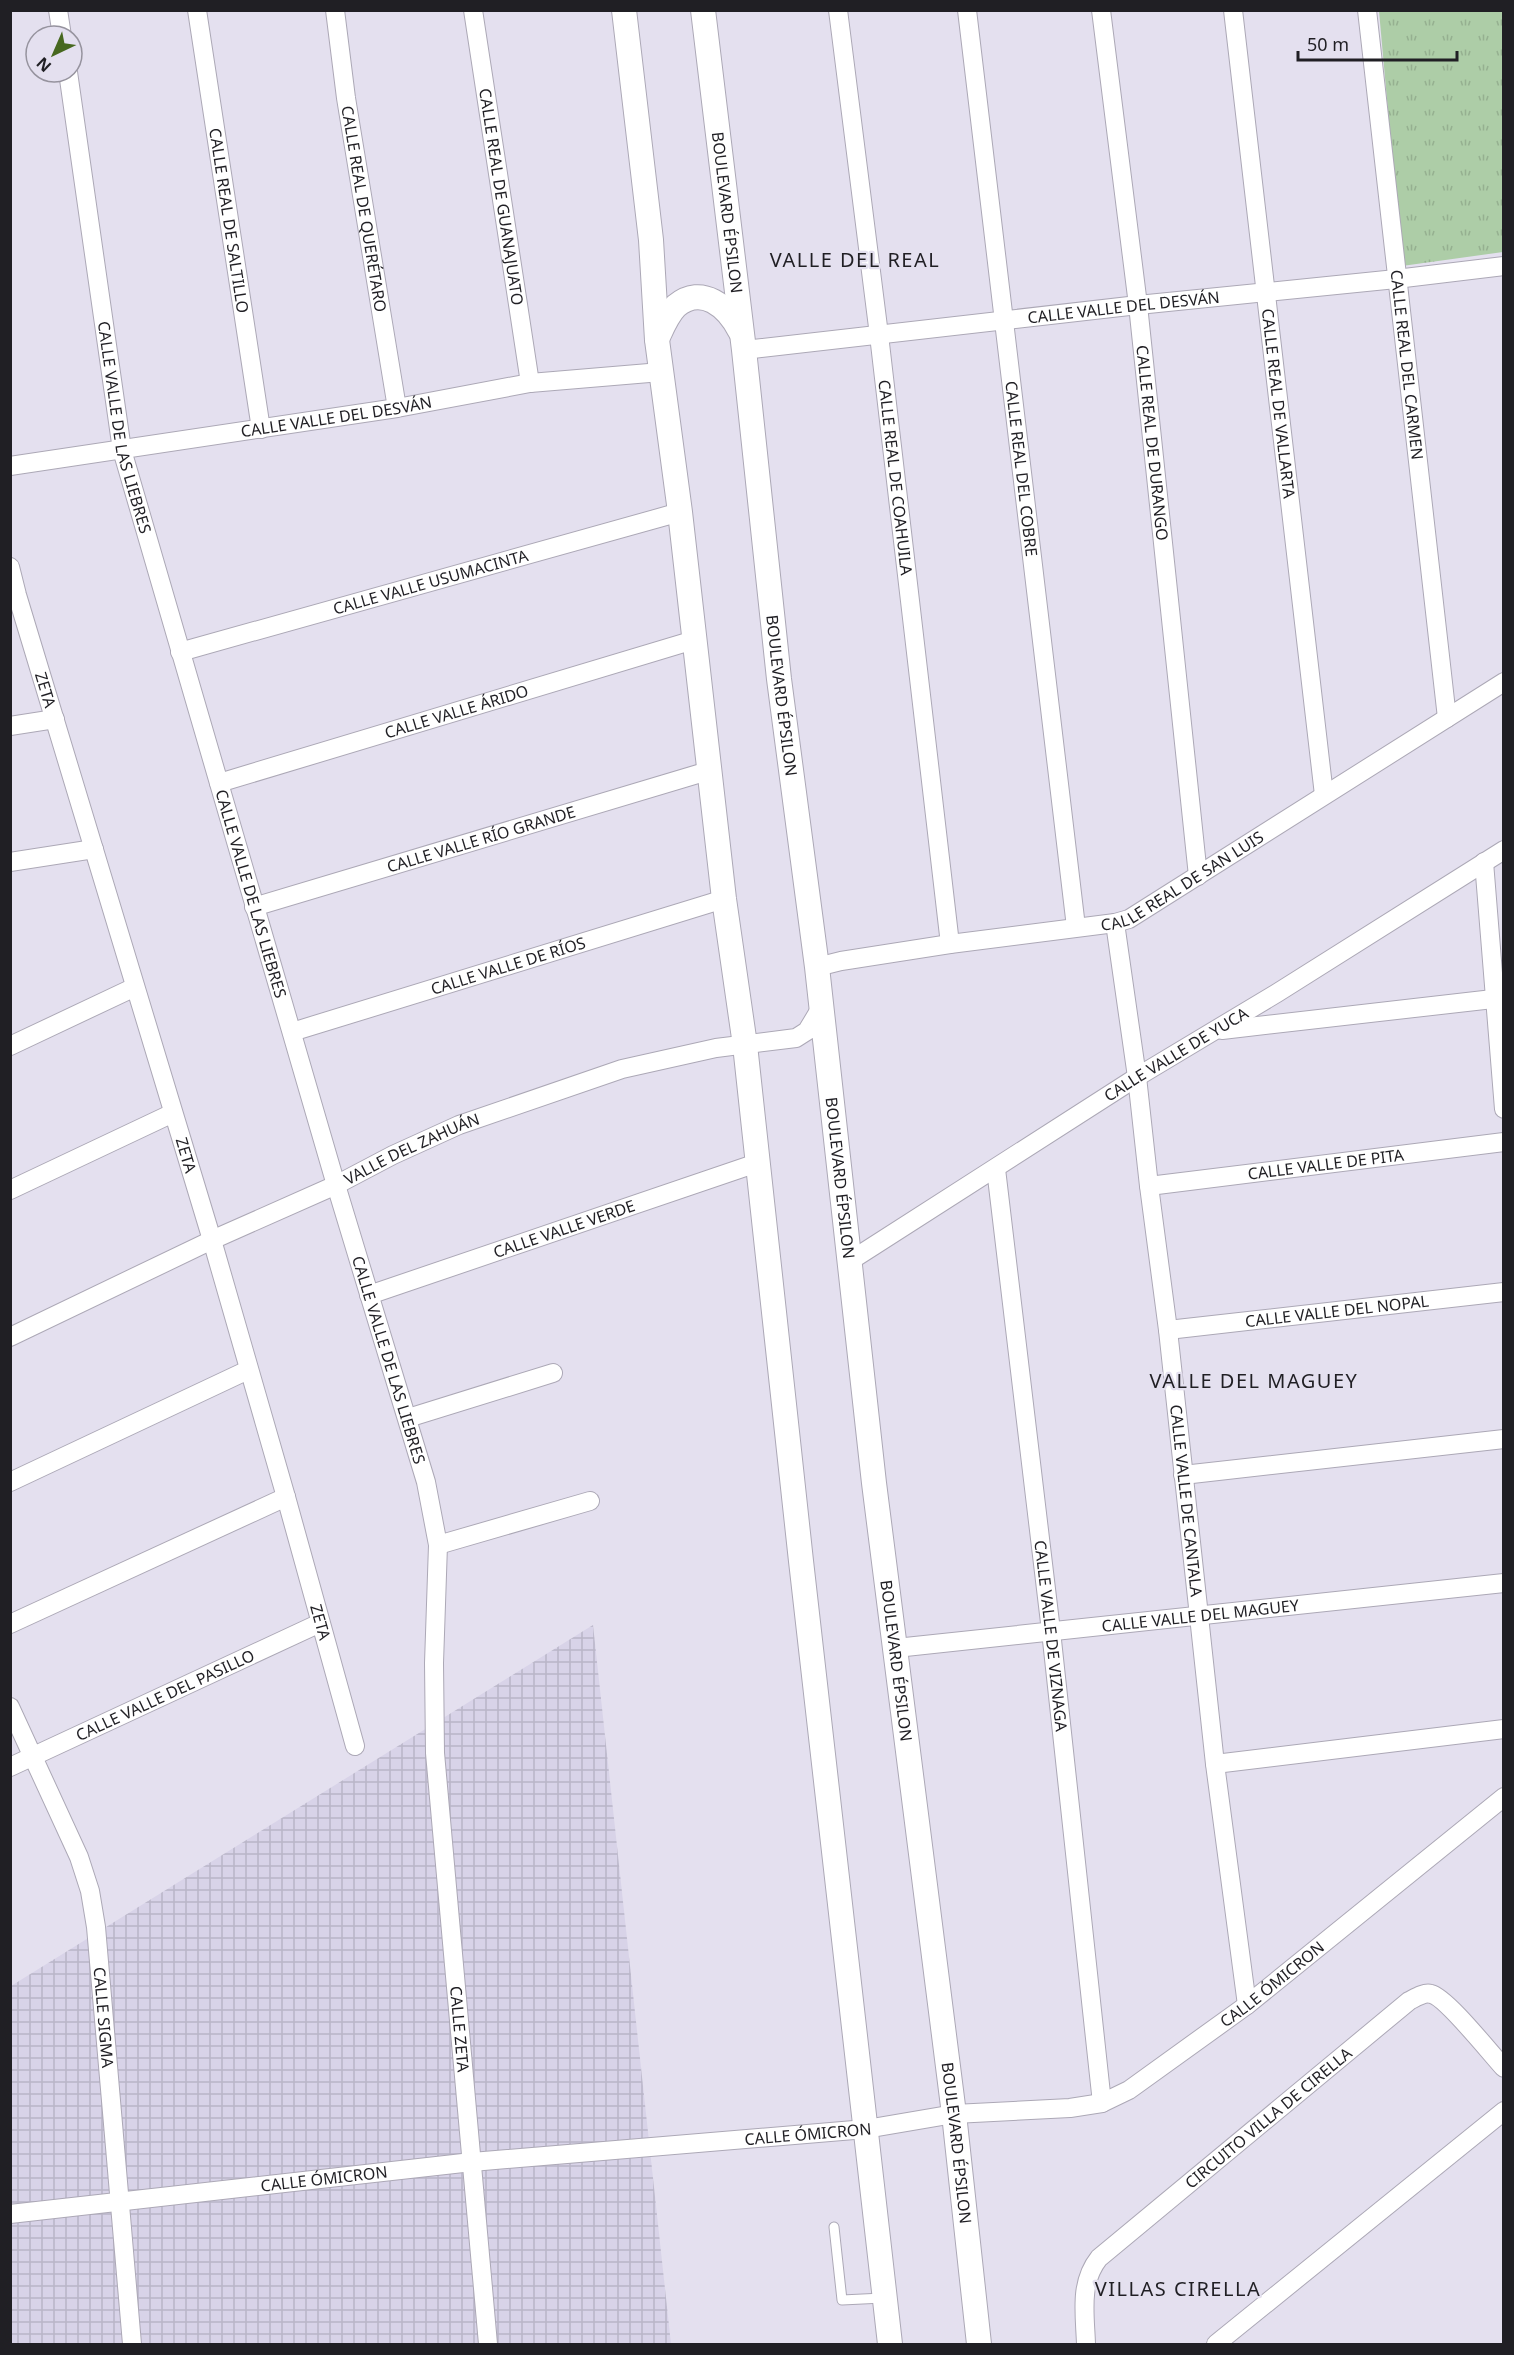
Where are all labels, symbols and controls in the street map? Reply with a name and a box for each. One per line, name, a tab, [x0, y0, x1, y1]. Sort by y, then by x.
north arrow	[24, 24, 84, 84]
scale bar	[1298, 24, 1457, 62]
text: 50 m	[1307, 32, 1349, 56]
text: N	[31, 52, 56, 77]
street label: CALLE REAL DE GUANAJUATO	[474, 87, 529, 307]
street label: CALLE REAL DE QUERÉTARO	[336, 104, 392, 314]
street label: CALLE REAL DE SALTILLO	[204, 126, 254, 315]
street label: BOULEVARD ÉPSILON	[707, 131, 748, 295]
district label: VALLE DEL REAL	[770, 246, 940, 273]
street label: CALLE REAL DEL CARMEN	[1385, 269, 1429, 461]
street label: CALLE VALLE DEL DESVÁN	[1026, 286, 1221, 329]
street label: CALLE REAL DE VALLARTA	[1257, 307, 1301, 500]
street label: CALLE VALLE DE LAS LIEBRES	[93, 320, 157, 536]
street label: CALLE REAL DE DURANGO	[1131, 344, 1174, 542]
street label: CALLE REAL DE COAHUILA	[873, 379, 918, 577]
street label: CALLE REAL DEL COBRE	[1000, 380, 1043, 558]
street label: CALLE VALLE DEL DESVÁN	[239, 391, 434, 442]
street label: CALLE VALLE USUMACINTA	[330, 544, 531, 620]
street label: BOULEVARD ÉPSILON	[761, 614, 803, 778]
street label: ZETA	[30, 669, 62, 711]
street label: CALLE VALLE ÁRIDO	[382, 679, 531, 744]
street label: CALLE VALLE DE LAS LIEBRES	[210, 787, 292, 1001]
street label: CALLE VALLE RÍO GRANDE	[384, 800, 578, 878]
street label: CALLE REAL DE SAN LUIS	[1099, 826, 1268, 936]
street label: CALLE VALLE DE RÍOS	[428, 931, 588, 1000]
street label: CALLE VALLE DE YUCA	[1099, 1001, 1253, 1107]
street label: BOULEVARD ÉPSILON	[820, 1096, 860, 1260]
street label: VALLE DEL ZAHUÁN	[340, 1108, 482, 1190]
street label: ZETA	[171, 1135, 202, 1176]
street label: CALLE VALLE DE PITA	[1246, 1143, 1406, 1185]
street label: CALLE VALLE VERDE	[490, 1194, 638, 1263]
street label: CALLE VALLE DE LAS LIEBRES	[347, 1253, 431, 1467]
street label: CALLE VALLE DEL NOPAL	[1244, 1290, 1430, 1332]
district label: VALLE DEL MAGUEY	[1150, 1367, 1358, 1394]
street label: CALLE VALLE DE CANTALA	[1165, 1403, 1208, 1599]
street label: CALLE VALLE DE VIZNAGA	[1029, 1539, 1073, 1733]
street label: BOULEVARD ÉPSILON	[875, 1579, 918, 1743]
street label: CALLE VALLE DEL MAGUEY	[1101, 1594, 1301, 1637]
street label: ZETA	[305, 1602, 336, 1643]
street label: CALLE VALLE DEL PASILLO	[72, 1644, 258, 1746]
street label: CALLE ÓMICRON	[1215, 1936, 1329, 2032]
street label: CALLE SIGMA	[89, 1966, 119, 2069]
street label: CALLE ZETA	[445, 1985, 475, 2074]
street label: CIRCUITO VILLA DE CIRELLA	[1180, 2042, 1357, 2193]
street label: BOULEVARD ÉPSILON	[937, 2061, 977, 2225]
street label: CALLE ÓMICRON	[743, 2118, 872, 2150]
street label: CALLE ÓMICRON	[259, 2161, 389, 2197]
district label: VILLAS CIRELLA	[1095, 2275, 1261, 2302]

